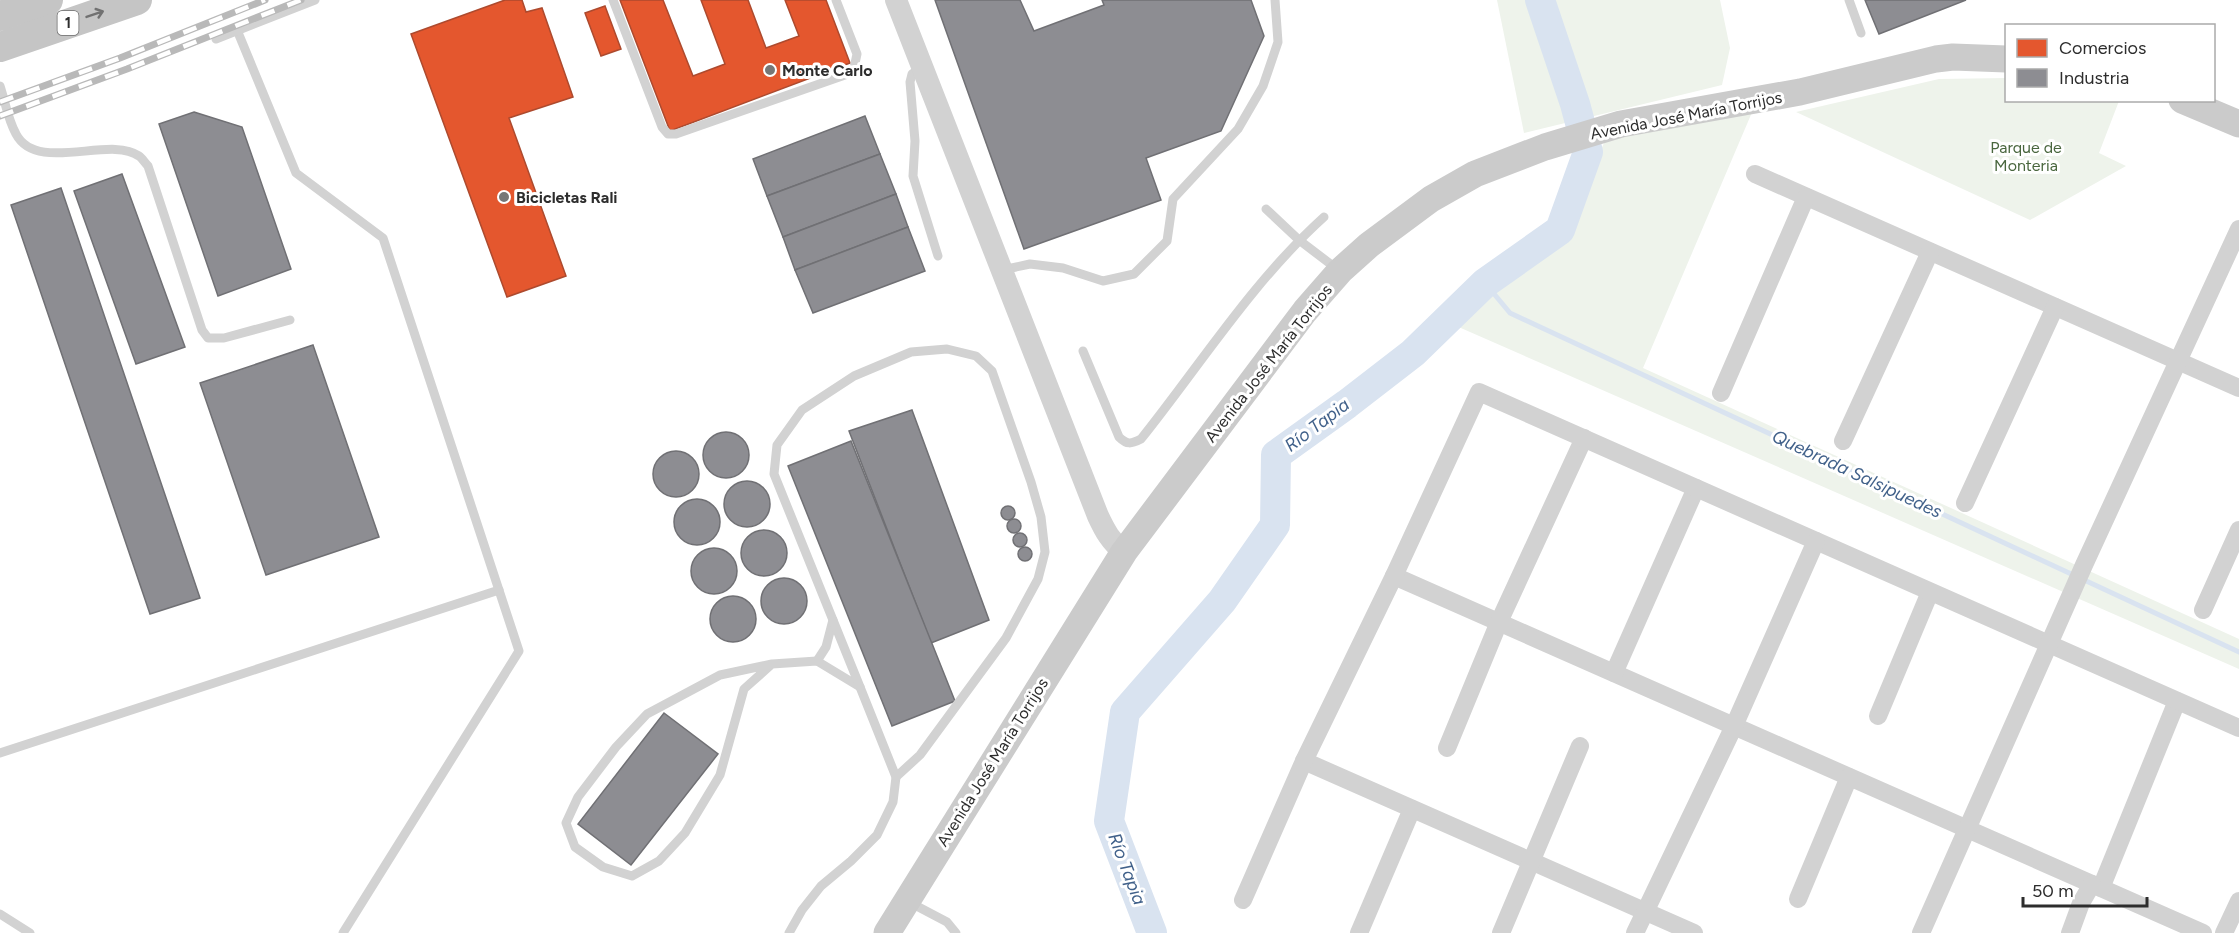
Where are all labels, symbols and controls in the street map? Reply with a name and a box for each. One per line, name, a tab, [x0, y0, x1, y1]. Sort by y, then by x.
one-way arrow	[85, 8, 104, 19]
road number: 1	[58, 11, 78, 35]
legend	[2005, 24, 2215, 102]
text: Comercios	[2059, 37, 2146, 59]
place label: Monte Carlo	[782, 61, 872, 80]
marker: Monte Carlo	[763, 63, 777, 77]
text: Industria	[2059, 67, 2129, 89]
street label: Avenida José María Torrijos	[1589, 88, 1784, 143]
park label: Parque de Monteria	[1990, 138, 2062, 175]
place label: Bicicletas Rali	[516, 188, 618, 207]
marker: Bicicletas Rali	[497, 190, 511, 204]
street label: Avenida José María Torrijos	[1201, 281, 1336, 446]
water label: Río Tapia	[1280, 393, 1354, 456]
water label: Quebrada Salsipuedes	[1769, 425, 1946, 523]
street label: Avenida José María Torrijos	[933, 675, 1052, 850]
water label: Río Tapia	[1103, 830, 1151, 908]
scale bar	[2023, 870, 2148, 908]
text: 50 m	[2032, 880, 2074, 902]

